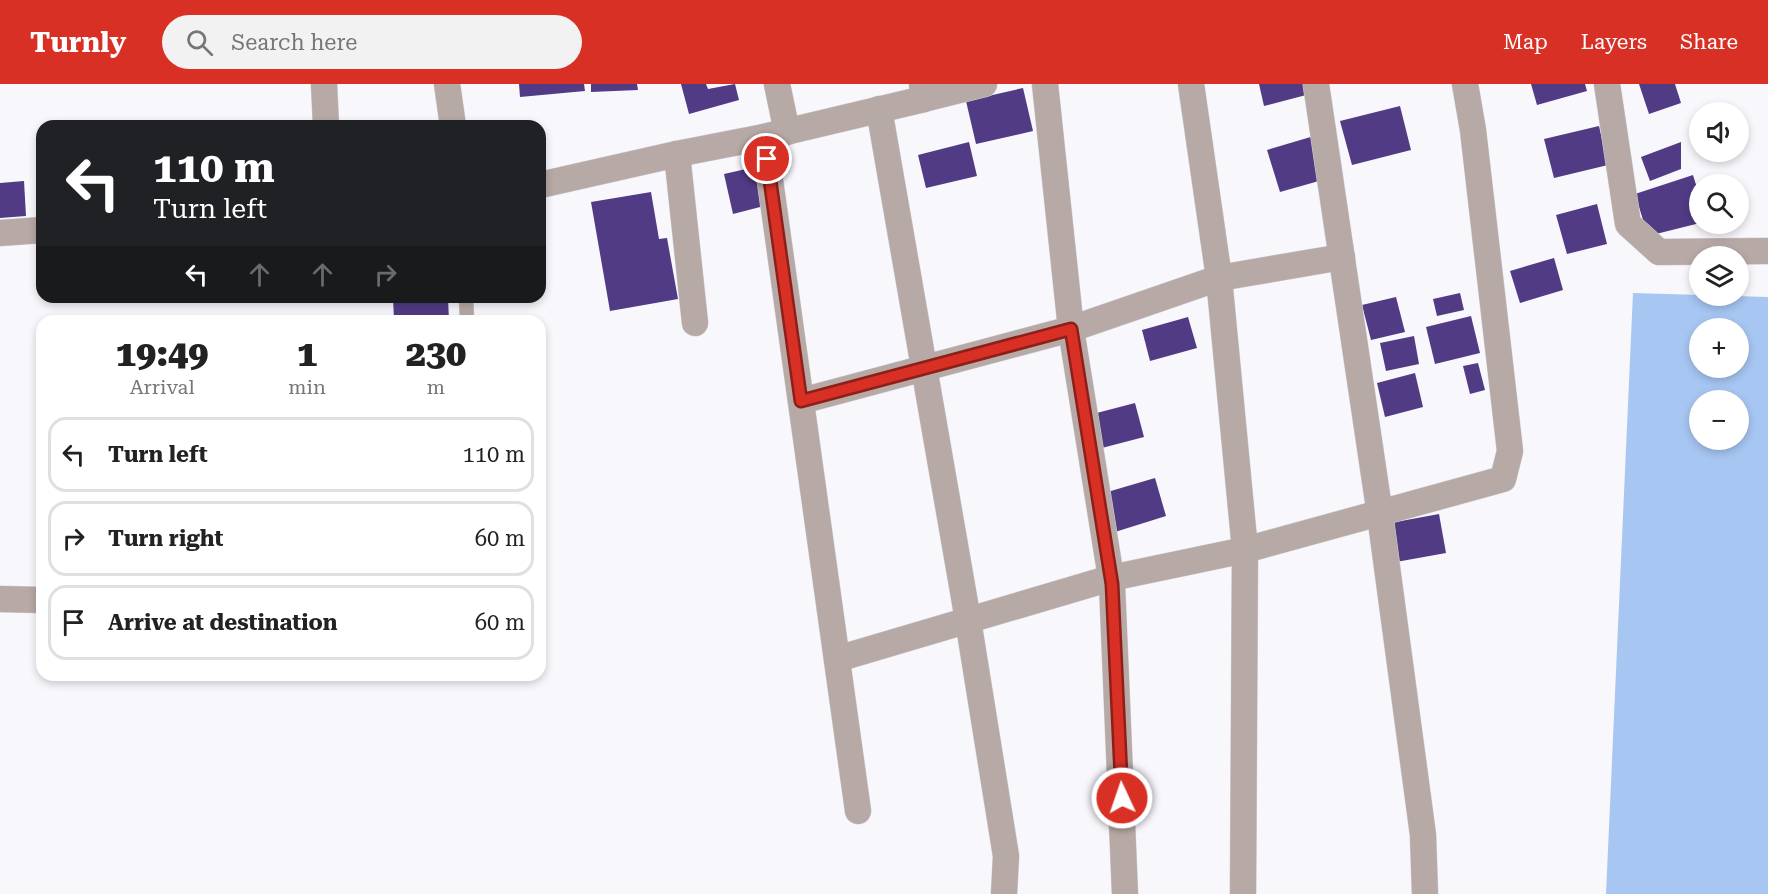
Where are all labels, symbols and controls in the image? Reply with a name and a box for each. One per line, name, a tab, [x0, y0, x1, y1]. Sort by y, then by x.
search box	[162, 15, 582, 69]
text: Turnly	[30, 26, 126, 59]
icon: search	[183, 26, 216, 59]
text: Search here	[231, 30, 357, 55]
text: Map	[1503, 30, 1548, 54]
text: Layers	[1581, 30, 1647, 54]
text: Share	[1680, 30, 1738, 54]
map controls	[1689, 102, 1749, 450]
button: sound	[1689, 102, 1749, 162]
pin	[741, 133, 792, 184]
icon: arrive	[750, 142, 783, 175]
text: 110 m	[153, 143, 275, 192]
icon: left	[54, 144, 132, 222]
button: search	[1689, 174, 1749, 234]
text: Turn left	[153, 193, 267, 225]
button: layers	[1689, 246, 1749, 306]
icon: left	[180, 258, 213, 291]
icon: ahead	[243, 258, 276, 291]
icon: ahead	[306, 258, 339, 291]
icon: right	[369, 258, 402, 291]
button: +	[1689, 318, 1749, 378]
text: 19:49	[116, 333, 208, 375]
text: 1	[297, 333, 317, 375]
text: 230	[406, 333, 466, 375]
text: Arrival	[130, 375, 195, 399]
text: min	[288, 375, 326, 399]
text: m	[427, 375, 445, 399]
button: −	[1689, 390, 1749, 450]
icon: left	[57, 438, 90, 471]
text: Turn left	[108, 442, 208, 467]
text: 110 m	[462, 442, 525, 467]
icon: right	[57, 522, 90, 555]
text: Turn right	[108, 526, 223, 551]
text: 60 m	[475, 526, 525, 551]
icon: arrive	[57, 606, 90, 639]
text: Arrive at destination	[108, 610, 337, 635]
text: 60 m	[475, 610, 525, 635]
position arrow	[1090, 766, 1154, 830]

